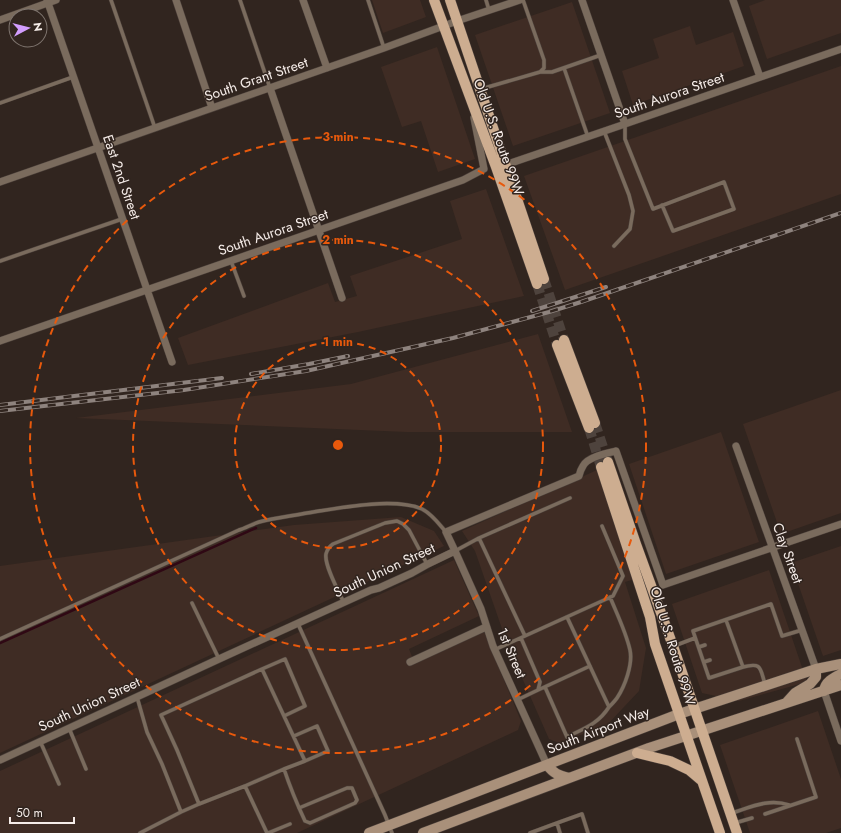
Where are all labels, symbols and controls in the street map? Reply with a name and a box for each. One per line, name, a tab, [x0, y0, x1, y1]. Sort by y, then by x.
north arrow	[8, 8, 48, 48]
text: N	[29, 21, 46, 32]
street label: South Grant Street	[202, 52, 311, 106]
street label: South Aurora Street	[611, 67, 727, 123]
street label: Old U.S. Route 99W	[469, 76, 529, 198]
text: 3 min	[322, 128, 354, 146]
street label: East 2nd Street	[98, 132, 146, 223]
street label: South Aurora Street	[215, 204, 331, 260]
text: 2 min	[322, 231, 354, 249]
text: 1 min	[323, 333, 353, 351]
centre of rings	[331, 438, 345, 452]
street label: Clay Street	[768, 520, 808, 587]
street label: South Union Street	[330, 537, 439, 602]
street label: Old U.S. Route 99W	[645, 584, 701, 708]
street label: 1st Street	[492, 625, 532, 682]
street label: South Union Street	[35, 671, 144, 736]
street label: South Airport Way	[544, 701, 653, 759]
scale bar	[10, 799, 74, 825]
text: 50 m	[16, 804, 43, 822]

